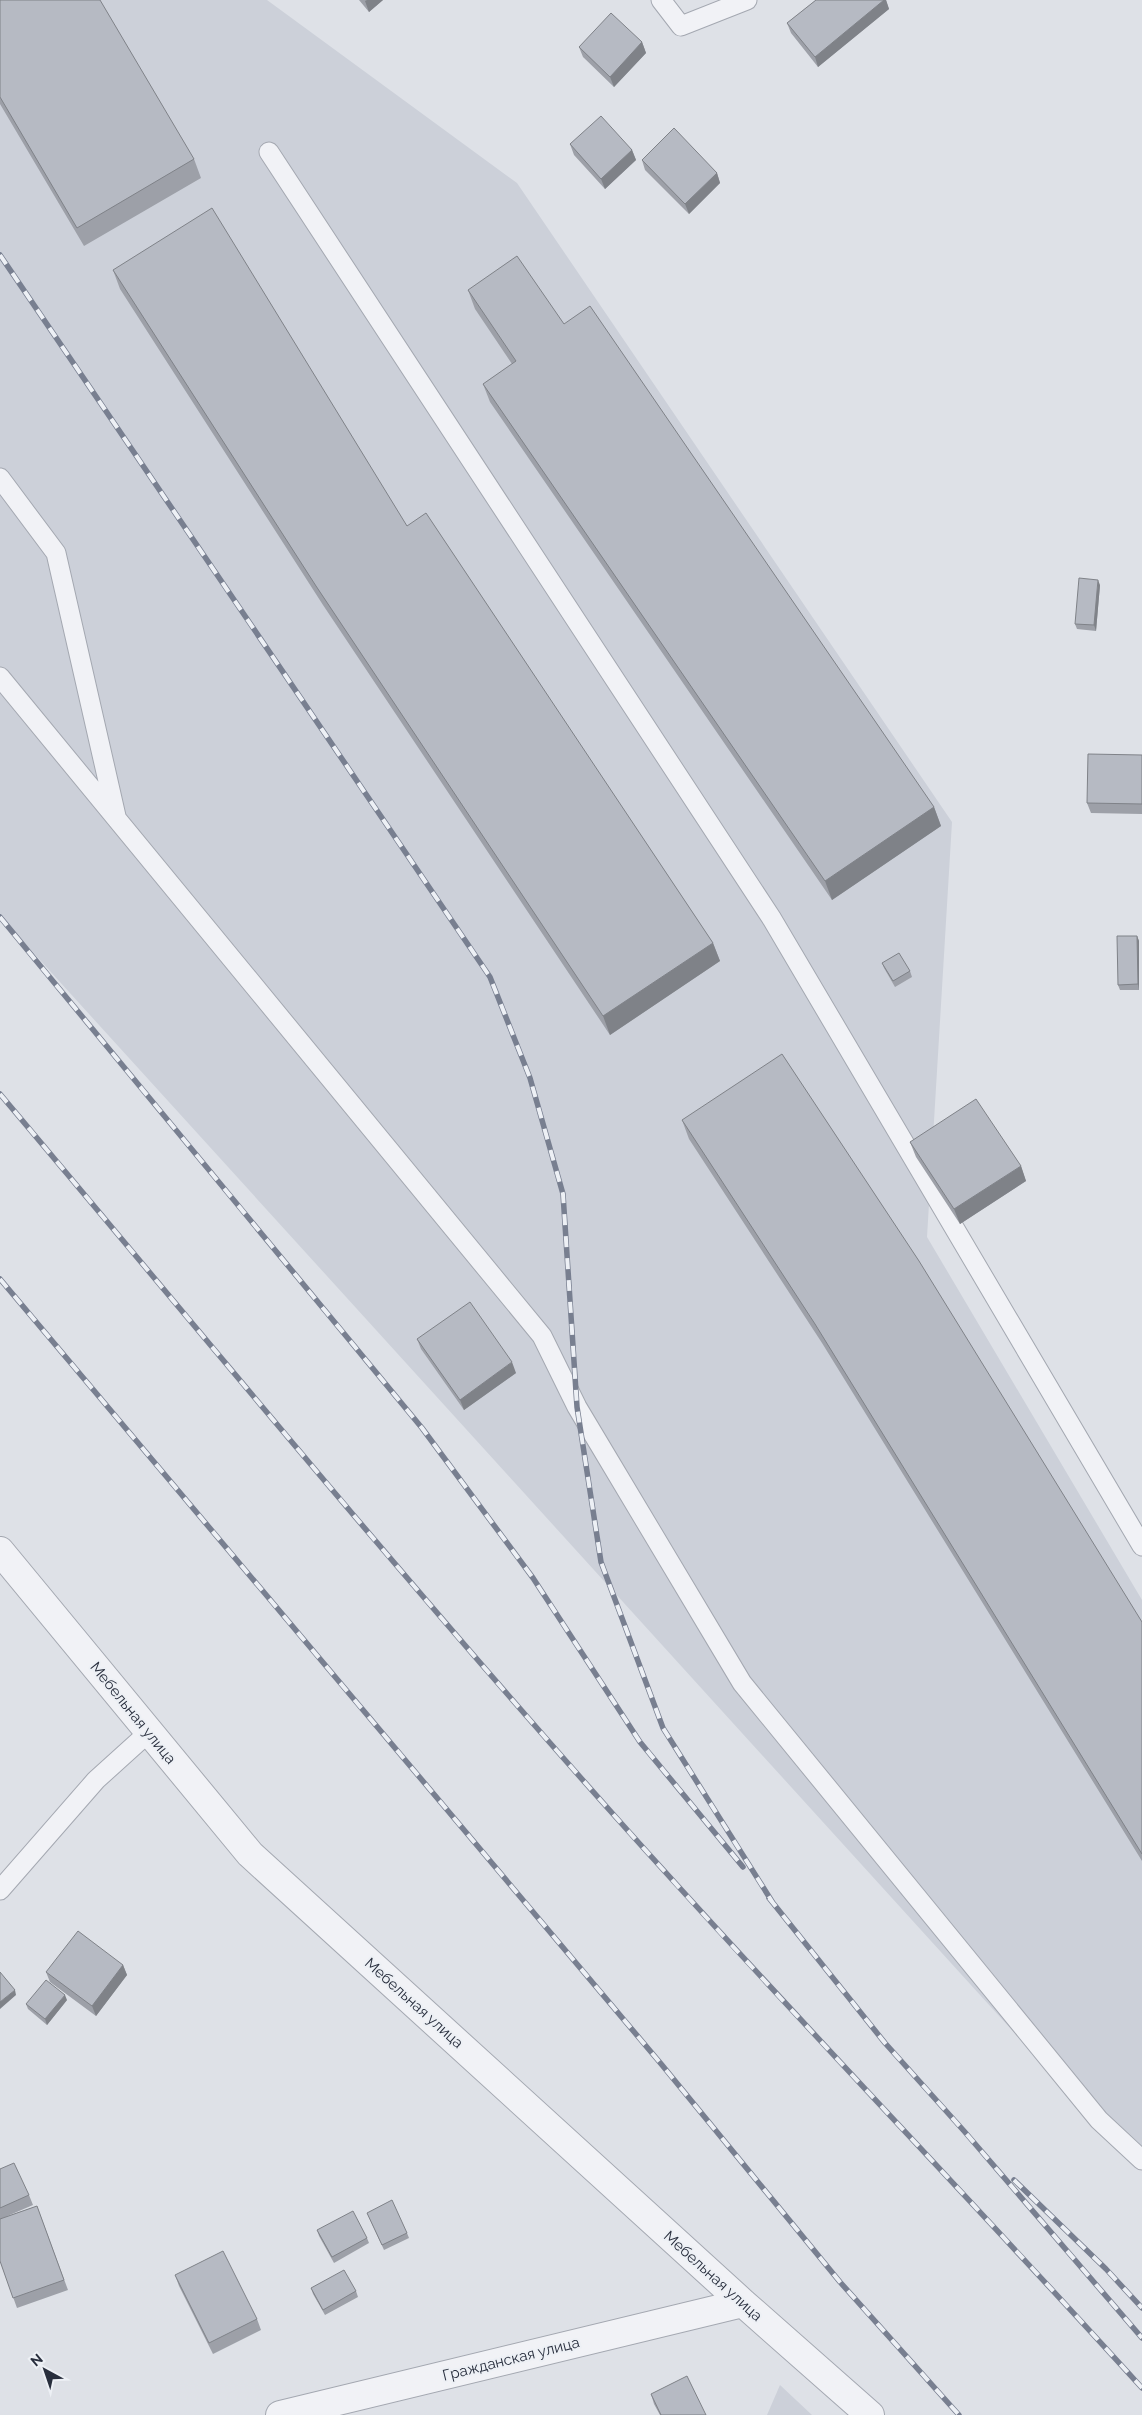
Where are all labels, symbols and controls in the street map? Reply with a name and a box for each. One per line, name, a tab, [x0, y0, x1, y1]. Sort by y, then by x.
street label: Мебельная улица	[86, 1658, 180, 1768]
street label: Мебельная улица	[361, 1954, 467, 2052]
street label: Мебельная улица	[660, 2227, 766, 2325]
street label: Гражданская улица	[441, 2333, 581, 2385]
north arrow	[20, 2345, 70, 2395]
text: N	[27, 2350, 46, 2370]

